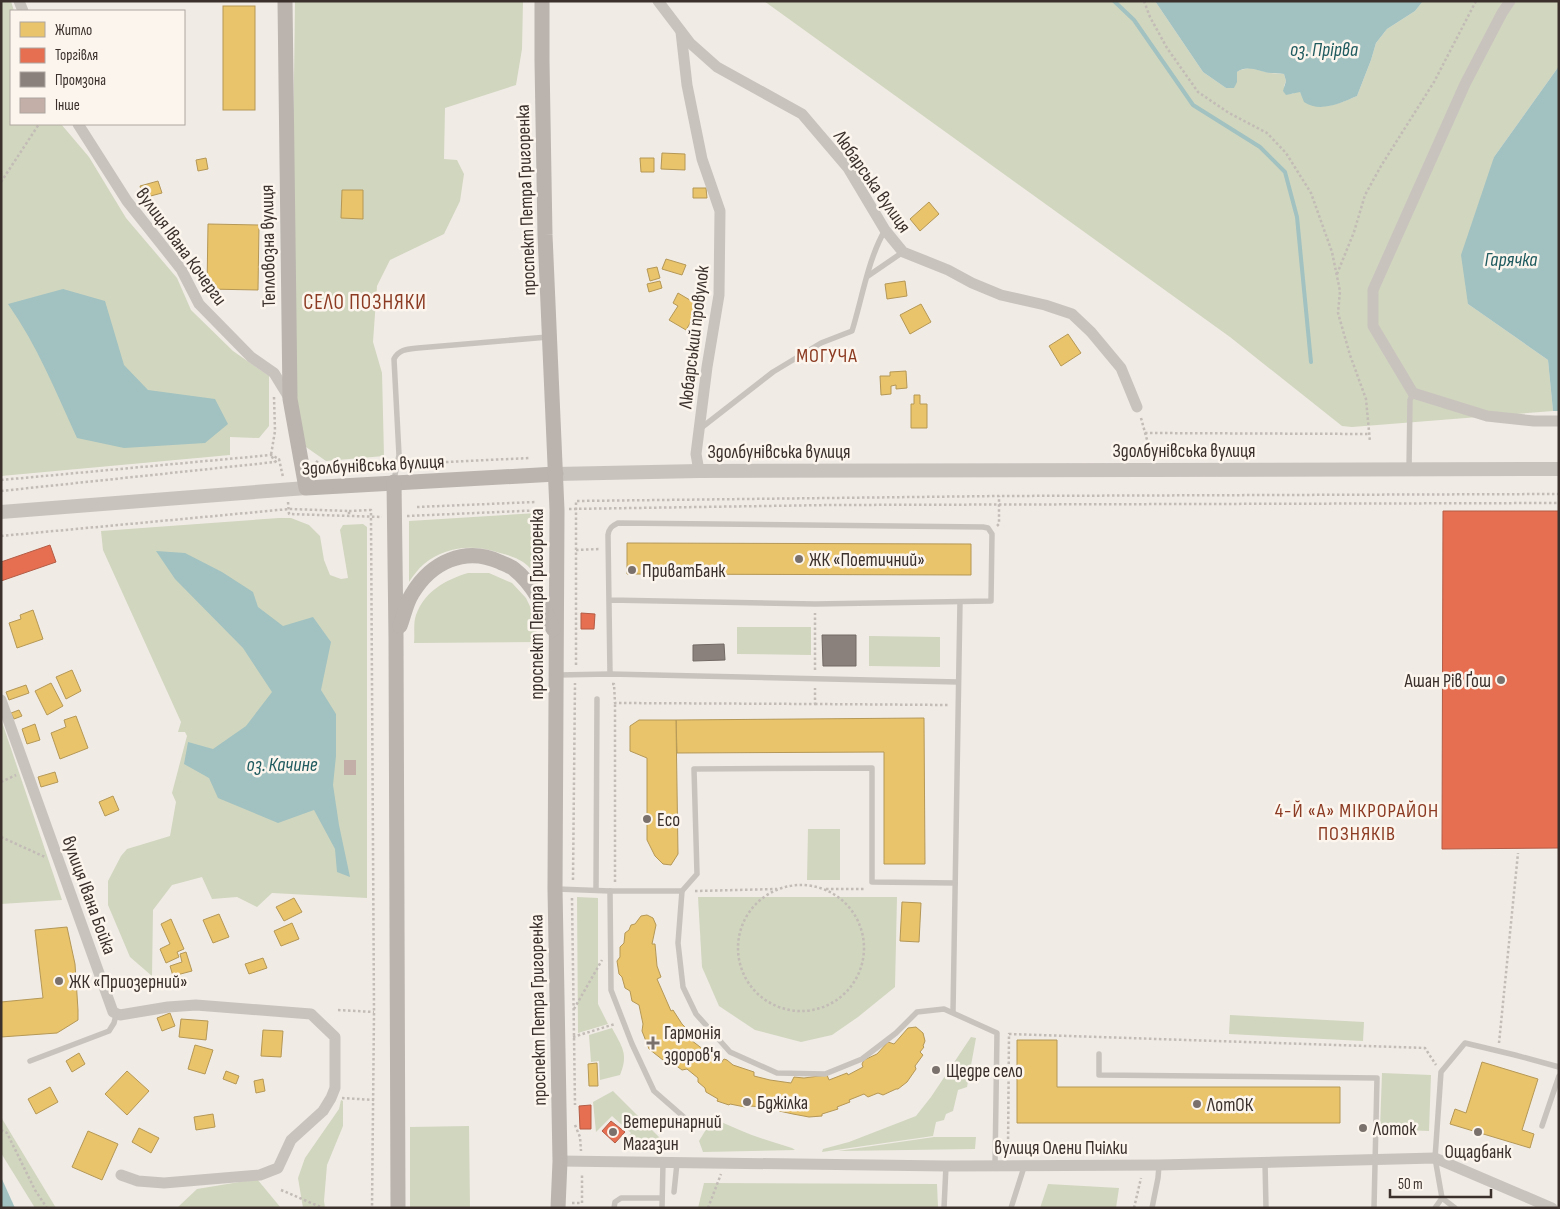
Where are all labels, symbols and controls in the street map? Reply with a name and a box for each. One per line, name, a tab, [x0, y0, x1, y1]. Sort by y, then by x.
legend	[10, 10, 185, 125]
text: Житло	[55, 21, 92, 40]
water label: оз. Прірва	[1290, 38, 1358, 62]
text: Торгівля	[55, 46, 98, 65]
text: Промзона	[55, 71, 106, 90]
text: Інше	[55, 96, 80, 115]
street label: проспект Петра Григоренка	[512, 104, 541, 296]
street label: Любарська вулиця	[827, 125, 916, 237]
street label: вулиця Івана Кочерги	[130, 184, 231, 310]
street label: Тепловозна вулиця	[256, 184, 281, 308]
water label: Гарячка	[1485, 248, 1537, 272]
street label: Любарський провулок	[674, 264, 715, 411]
district label: СЕЛО ПОЗНЯКИ	[303, 290, 427, 315]
district label: МОГУЧА	[796, 344, 858, 368]
street label: Здолбунівська вулиця	[1113, 440, 1256, 463]
street label: Здолбунівська вулиця	[708, 441, 851, 464]
street label: Здолбунівська вулиця	[301, 450, 445, 481]
street label: проспект Петра Григоренка	[526, 508, 549, 700]
place label: ЖК «Поетичний»	[809, 549, 925, 572]
marker: ЖК «Поетичний»	[793, 553, 805, 565]
place label: ПриватБанк	[642, 560, 726, 583]
marker: ПриватБанк	[626, 564, 638, 576]
place label: Ашан Рів Ґош	[1404, 670, 1491, 693]
marker: Ашан Рів Ґош	[1495, 674, 1507, 686]
water label: оз. Качине	[247, 753, 318, 777]
district label: 4-Й «А» МІКРОРАЙОН ПОЗНЯКІВ	[1275, 799, 1439, 846]
place label: Eco	[657, 809, 680, 832]
marker: Eco	[641, 813, 653, 825]
street label: вулиця Івана Бойка	[57, 833, 121, 958]
street label: проспект Петра Григоренка	[525, 914, 552, 1106]
place label: ЖК «Приозерний»	[69, 971, 187, 994]
marker: ЖК «Приозерний»	[53, 975, 65, 987]
place label: Гармонія здоров'я	[664, 1022, 721, 1067]
marker: Гармонія здоров'я	[646, 1036, 660, 1050]
place label: Щедре село	[946, 1060, 1023, 1083]
marker: Щедре село	[930, 1064, 942, 1076]
place label: Бджілка	[757, 1092, 808, 1115]
place label: ЛотОК	[1206, 1094, 1254, 1117]
marker: Бджілка	[741, 1096, 753, 1108]
marker: ЛотОК	[1191, 1098, 1203, 1110]
place label: Ветеринарний Магазин	[623, 1111, 722, 1156]
place label: Лоток	[1372, 1118, 1417, 1141]
marker: Лоток	[1357, 1122, 1369, 1134]
marker: Ветеринарний Магазин	[607, 1126, 619, 1138]
marker: Ощадбанк	[1472, 1126, 1484, 1138]
street label: вулиця Олени Пчілки	[994, 1137, 1128, 1160]
place label: Ощадбанк	[1444, 1141, 1512, 1164]
scale bar	[1390, 1166, 1491, 1198]
text: 50 m	[1398, 1175, 1423, 1194]

